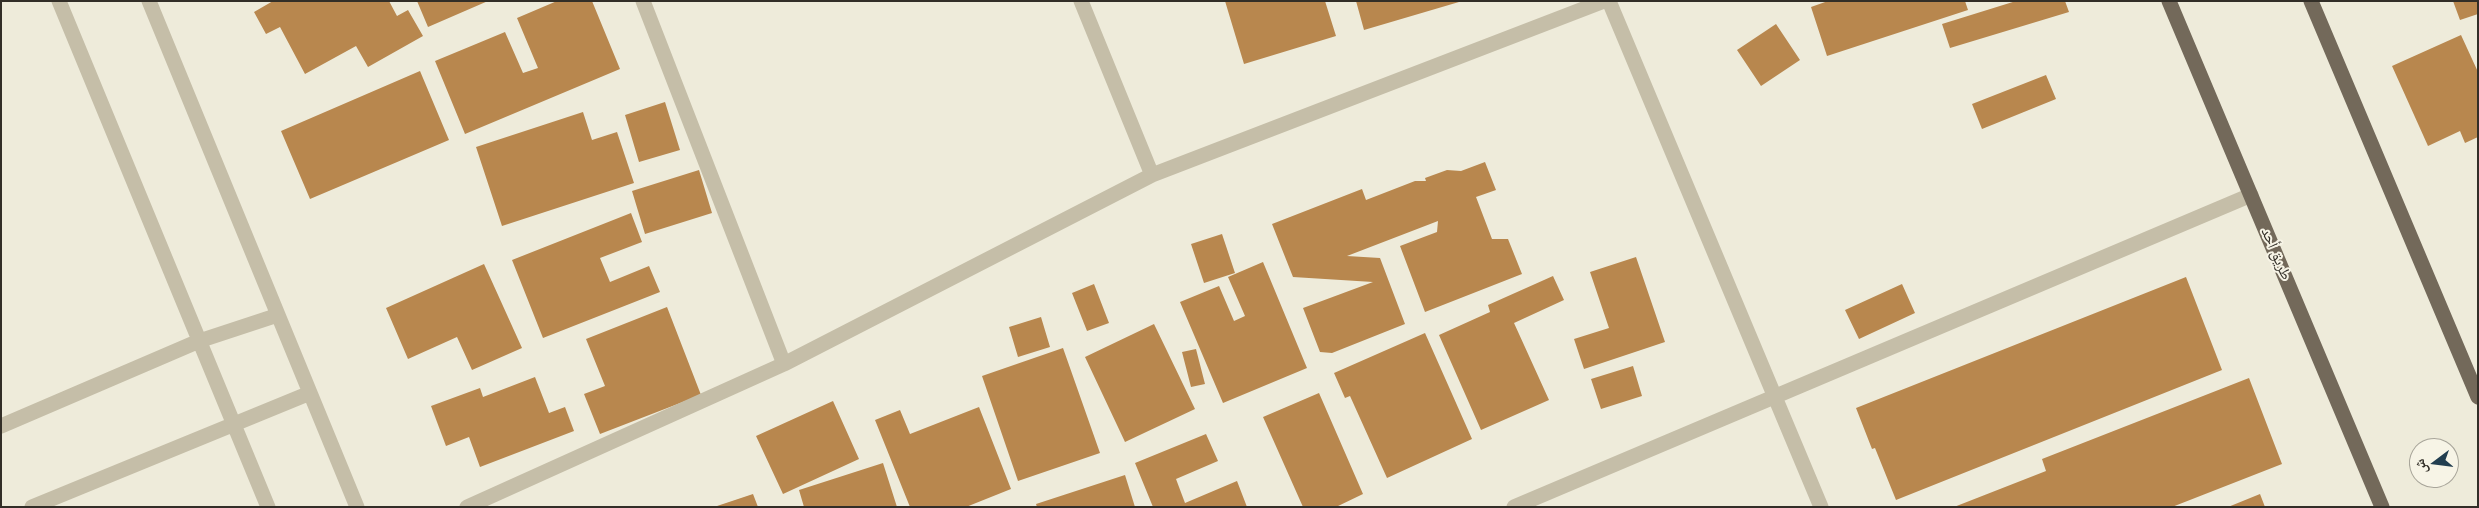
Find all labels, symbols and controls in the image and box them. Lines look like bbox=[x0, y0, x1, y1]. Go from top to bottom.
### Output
street label: طريق أحد bbox=[2257, 225, 2295, 283]
north arrow bbox=[2409, 438, 2459, 488]
text: ش bbox=[2409, 457, 2431, 476]

